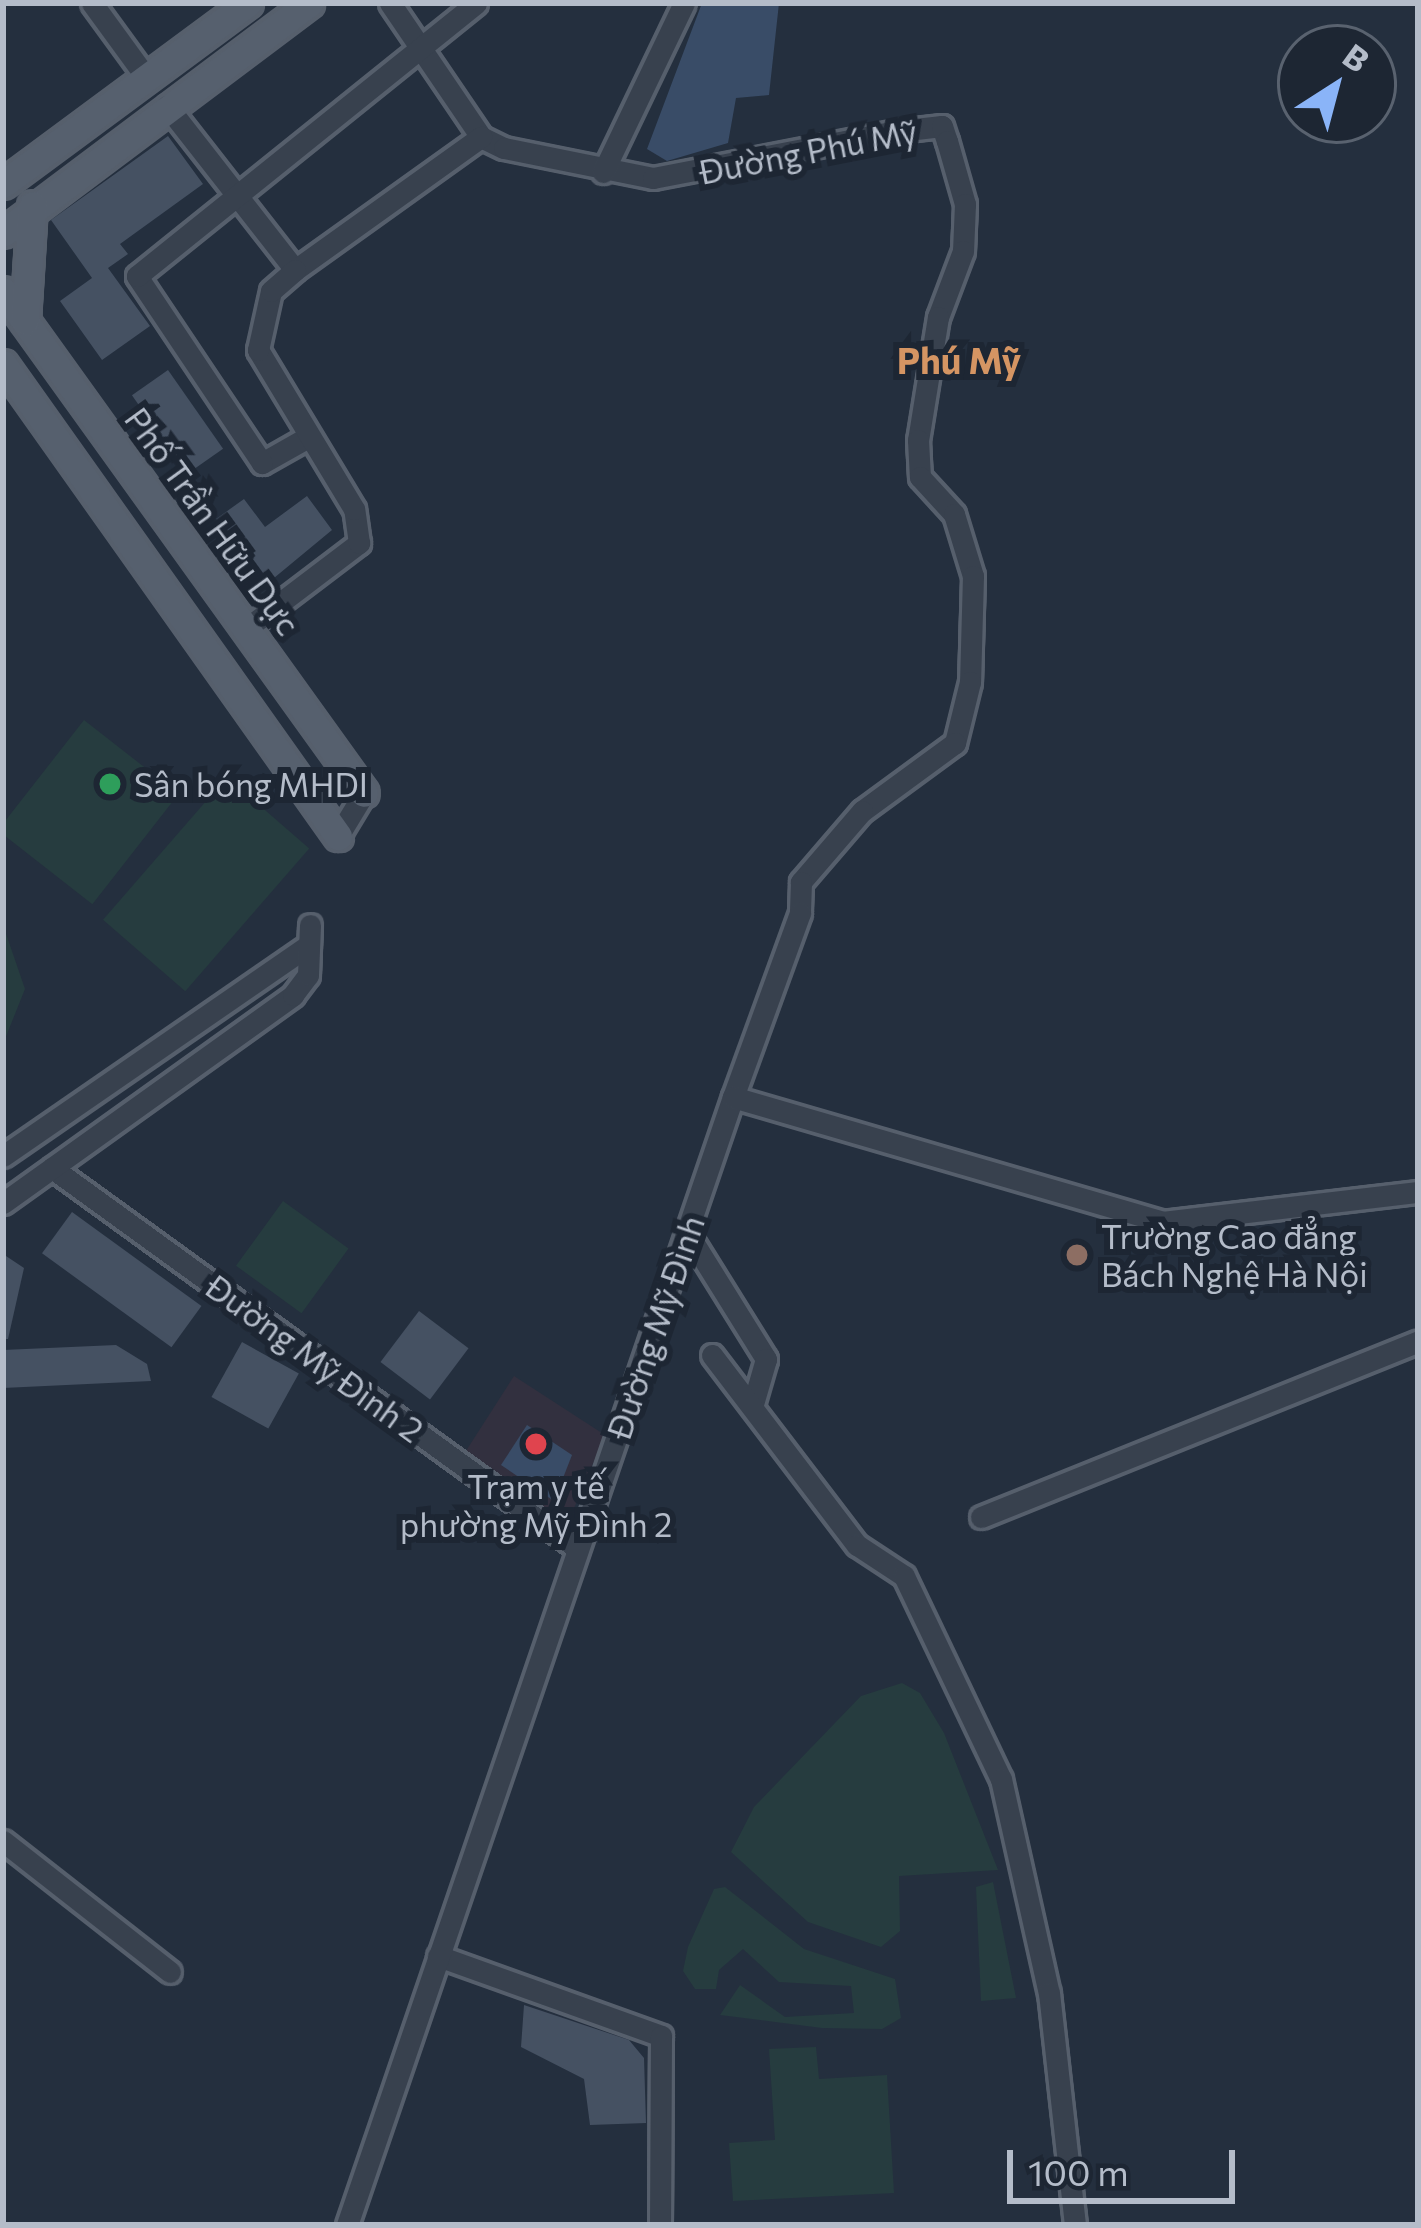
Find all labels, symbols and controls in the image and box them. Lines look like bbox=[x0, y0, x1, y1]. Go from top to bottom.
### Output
north arrow bbox=[1277, 24, 1397, 144]
text: B bbox=[1336, 34, 1378, 80]
street label: Đường Phú Mỹ bbox=[696, 110, 920, 192]
district label: Phú Mỹ bbox=[897, 338, 1021, 382]
street label: Phố Trần Hữu Dực bbox=[117, 400, 309, 642]
place label: Sân bóng MHDI bbox=[134, 764, 368, 804]
marker: Sân bóng MHDI bbox=[97, 771, 123, 797]
street label: Đường Mỹ Đình bbox=[598, 1210, 712, 1444]
place label: Trường Cao đẳng Bách Nghệ Hà Nội bbox=[1101, 1216, 1368, 1294]
marker: Trường Cao đẳng Bách Nghệ Hà Nội bbox=[1064, 1242, 1090, 1268]
street label: Đường Mỹ Đình 2 bbox=[199, 1266, 431, 1450]
marker: Trạm y tế phường Mỹ Đình 2 bbox=[520, 1428, 552, 1460]
place label: Trạm y tế phường Mỹ Đình 2 bbox=[400, 1466, 672, 1544]
scale bar bbox=[1013, 2126, 1241, 2200]
text: 100 m bbox=[1028, 2149, 1129, 2193]

